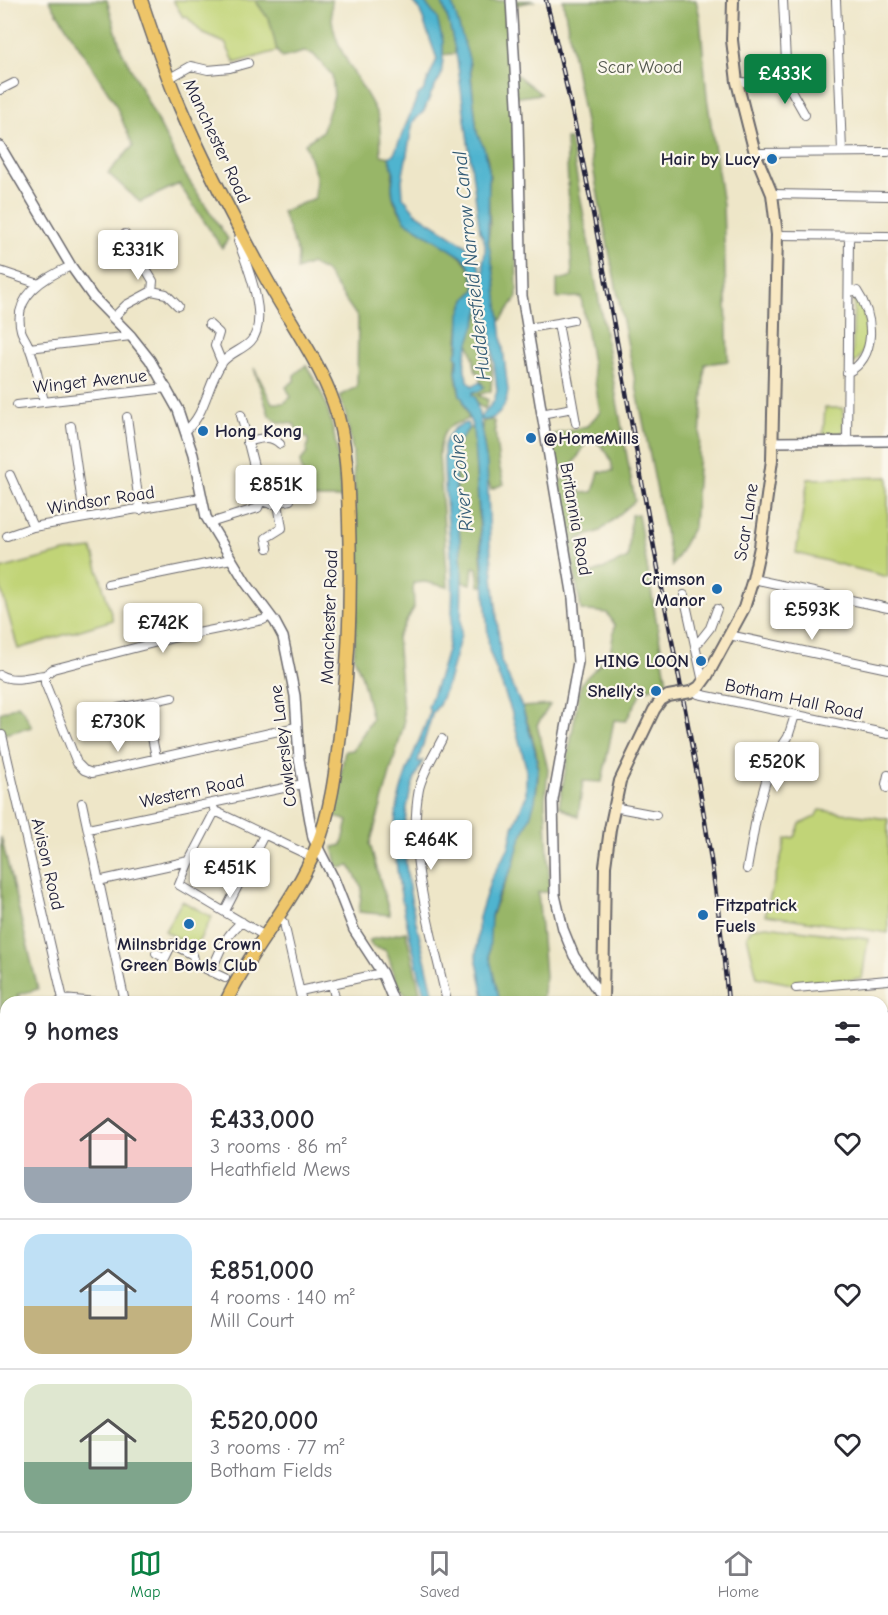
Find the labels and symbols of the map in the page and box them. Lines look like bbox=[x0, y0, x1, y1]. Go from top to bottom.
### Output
pin: £433K bbox=[743, 54, 827, 105]
park label: Scar Wood bbox=[598, 57, 682, 78]
street label: Manchester Road bbox=[179, 76, 255, 207]
water label: Huddersfield Narrow Canal bbox=[448, 149, 495, 382]
place label: Hair by Lucy bbox=[661, 149, 761, 170]
marker: Hair by Lucy bbox=[765, 152, 779, 166]
pin: £331K bbox=[96, 230, 180, 281]
street label: Winget Avenue bbox=[32, 365, 148, 398]
place label: Hong Kong bbox=[215, 421, 302, 442]
marker: Hong Kong bbox=[196, 424, 210, 438]
place label: @HomeMills bbox=[543, 428, 639, 449]
marker: @HomeMills bbox=[524, 431, 538, 445]
water label: River Colne bbox=[445, 433, 478, 533]
street label: Britannia Road bbox=[555, 461, 596, 577]
pin: £851K bbox=[234, 465, 318, 516]
street label: Windsor Road bbox=[46, 482, 156, 519]
street label: Scar Lane bbox=[730, 482, 763, 562]
street label: Manchester Road bbox=[317, 549, 342, 685]
place label: Crimson Manor bbox=[641, 569, 706, 611]
marker: Crimson Manor bbox=[710, 582, 724, 596]
pin: £593K bbox=[770, 590, 854, 641]
pin: £742K bbox=[121, 603, 205, 654]
place label: HING LOON bbox=[595, 651, 689, 672]
marker: HING LOON bbox=[694, 654, 708, 668]
street label: Botham Hall Road bbox=[723, 675, 865, 724]
place label: Shelly's bbox=[588, 681, 644, 702]
street label: Cowlersley Lane bbox=[266, 684, 301, 808]
marker: Shelly's bbox=[649, 684, 663, 698]
pin: £730K bbox=[76, 702, 160, 753]
pin: £520K bbox=[735, 742, 819, 793]
street label: Western Road bbox=[138, 770, 246, 813]
street label: Avison Road bbox=[27, 816, 68, 912]
pin: £464K bbox=[389, 820, 473, 871]
pin: £451K bbox=[188, 848, 272, 899]
place label: Fitzpatrick Fuels bbox=[715, 895, 797, 937]
marker: Fitzpatrick Fuels bbox=[696, 908, 710, 922]
marker: Milnsbridge Crown Green Bowls Club bbox=[182, 917, 196, 931]
place label: Milnsbridge Crown Green Bowls Club bbox=[117, 934, 261, 976]

